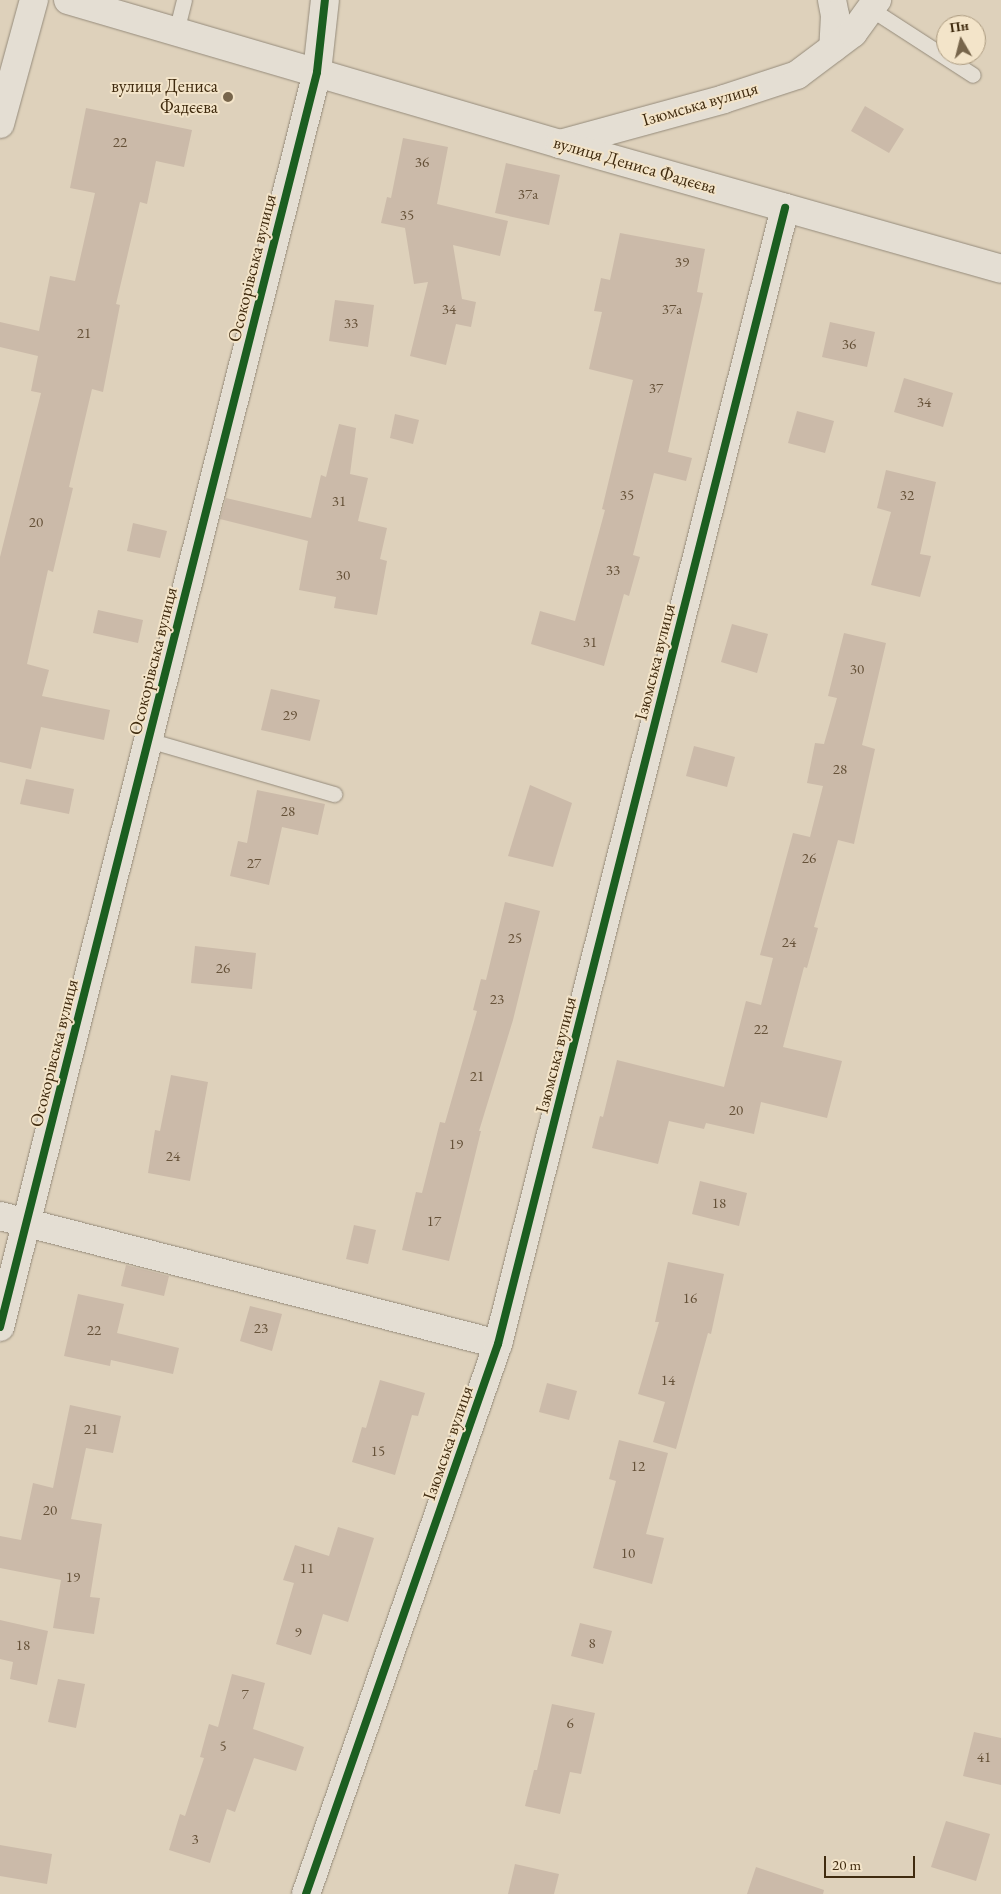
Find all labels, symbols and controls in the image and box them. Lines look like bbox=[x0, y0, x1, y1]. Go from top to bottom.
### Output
north arrow bbox=[936, 15, 986, 65]
text: Пн bbox=[948, 16, 970, 36]
place label: вулиця Дениса Фадєєва bbox=[111, 76, 218, 118]
street label: Ізюмська вулиця bbox=[640, 77, 760, 131]
marker: вулиця Дениса Фадєєва bbox=[222, 91, 234, 103]
street label: вулиця Дениса Фадєєва bbox=[551, 131, 719, 199]
house number: 22 bbox=[113, 133, 127, 151]
house number: 36 bbox=[415, 153, 429, 171]
house number: 37а bbox=[518, 185, 538, 203]
street label: Осокорівська вулиця bbox=[223, 192, 281, 344]
house number: 35 bbox=[400, 206, 414, 224]
house number: 39 bbox=[675, 253, 689, 271]
house number: 34 bbox=[442, 300, 456, 318]
house number: 37а bbox=[662, 300, 682, 318]
house number: 33 bbox=[344, 314, 358, 332]
house number: 21 bbox=[77, 324, 91, 342]
house number: 36 bbox=[842, 335, 856, 353]
house number: 37 bbox=[649, 379, 663, 397]
house number: 34 bbox=[917, 393, 931, 411]
house number: 35 bbox=[620, 486, 634, 504]
house number: 32 bbox=[900, 486, 914, 504]
house number: 31 bbox=[332, 492, 346, 510]
house number: 20 bbox=[29, 513, 43, 531]
house number: 33 bbox=[606, 561, 620, 579]
house number: 30 bbox=[336, 566, 350, 584]
street label: Осокорівська вулиця bbox=[124, 585, 182, 737]
street label: Ізюмська вулиця bbox=[630, 601, 680, 723]
house number: 31 bbox=[583, 633, 597, 651]
house number: 30 bbox=[850, 660, 864, 678]
house number: 29 bbox=[283, 706, 297, 724]
house number: 28 bbox=[833, 760, 847, 778]
house number: 28 bbox=[281, 802, 295, 820]
house number: 26 bbox=[802, 849, 816, 867]
house number: 27 bbox=[247, 854, 261, 872]
house number: 25 bbox=[508, 929, 522, 947]
house number: 24 bbox=[782, 933, 796, 951]
house number: 26 bbox=[216, 959, 230, 977]
street label: Осокорівська вулиця bbox=[25, 977, 83, 1129]
house number: 23 bbox=[490, 990, 504, 1008]
street label: Ізюмська вулиця bbox=[531, 994, 581, 1116]
house number: 22 bbox=[754, 1020, 768, 1038]
house number: 21 bbox=[470, 1067, 484, 1085]
house number: 20 bbox=[729, 1101, 743, 1119]
house number: 19 bbox=[449, 1135, 463, 1153]
house number: 24 bbox=[166, 1147, 180, 1165]
house number: 18 bbox=[712, 1194, 726, 1212]
house number: 17 bbox=[427, 1212, 441, 1230]
house number: 16 bbox=[683, 1289, 697, 1307]
house number: 23 bbox=[254, 1319, 268, 1337]
house number: 22 bbox=[87, 1321, 101, 1339]
house number: 14 bbox=[661, 1371, 675, 1389]
street label: Ізюмська вулиця bbox=[418, 1383, 478, 1503]
house number: 21 bbox=[84, 1420, 98, 1438]
house number: 15 bbox=[371, 1442, 385, 1460]
house number: 12 bbox=[631, 1457, 645, 1475]
house number: 20 bbox=[43, 1501, 57, 1519]
house number: 10 bbox=[621, 1544, 635, 1562]
house number: 11 bbox=[300, 1559, 314, 1577]
house number: 19 bbox=[66, 1568, 80, 1586]
house number: 9 bbox=[294, 1623, 302, 1641]
house number: 8 bbox=[588, 1634, 596, 1652]
house number: 18 bbox=[16, 1636, 30, 1654]
house number: 7 bbox=[241, 1685, 249, 1703]
house number: 6 bbox=[566, 1714, 574, 1732]
house number: 5 bbox=[219, 1737, 227, 1755]
house number: 41 bbox=[977, 1748, 991, 1766]
house number: 3 bbox=[191, 1830, 199, 1848]
scale bar bbox=[826, 1846, 917, 1878]
text: 20 m bbox=[832, 1855, 861, 1874]

